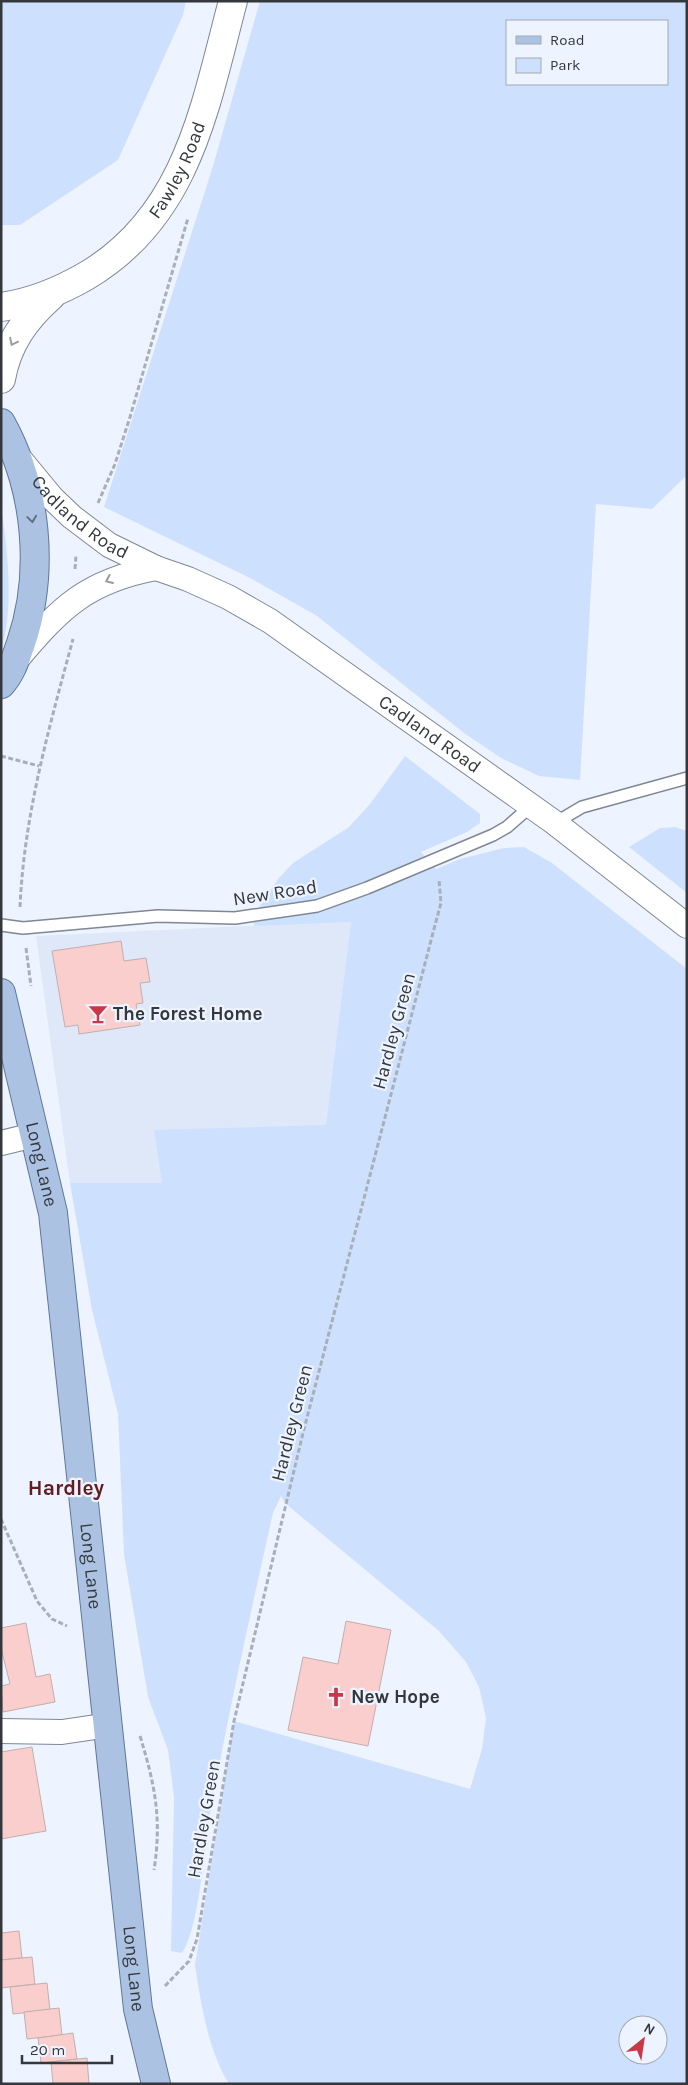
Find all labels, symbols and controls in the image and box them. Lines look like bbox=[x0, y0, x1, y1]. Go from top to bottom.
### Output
legend bbox=[506, 20, 668, 85]
text: Road bbox=[550, 31, 585, 49]
text: Park bbox=[550, 56, 580, 74]
street label: Fawley Road bbox=[144, 118, 210, 223]
one-way arrow bbox=[9, 337, 20, 346]
street label: Cadland Road bbox=[27, 471, 132, 564]
one-way arrow bbox=[26, 515, 37, 523]
one-way arrow bbox=[105, 574, 114, 584]
street label: Cadland Road bbox=[374, 690, 485, 778]
street label: New Road bbox=[231, 876, 319, 910]
street label: Hardley Green bbox=[368, 970, 420, 1092]
bar icon: The Forest Home bbox=[87, 1003, 109, 1025]
place label: The Forest Home bbox=[113, 1003, 262, 1025]
street label: Long Lane bbox=[21, 1120, 62, 1209]
street label: Hardley Green bbox=[267, 1362, 317, 1484]
district label: Hardley bbox=[28, 1476, 105, 1500]
street label: Long Lane bbox=[75, 1522, 106, 1610]
church icon: New Hope bbox=[325, 1686, 347, 1708]
place label: New Hope bbox=[351, 1686, 440, 1708]
street label: Hardley Green bbox=[183, 1758, 225, 1880]
street label: Long Lane bbox=[118, 1924, 149, 2013]
north arrow bbox=[618, 2015, 668, 2065]
text: N bbox=[641, 2019, 658, 2039]
scale bar bbox=[22, 2032, 112, 2064]
text: 20 m bbox=[30, 2041, 65, 2059]

